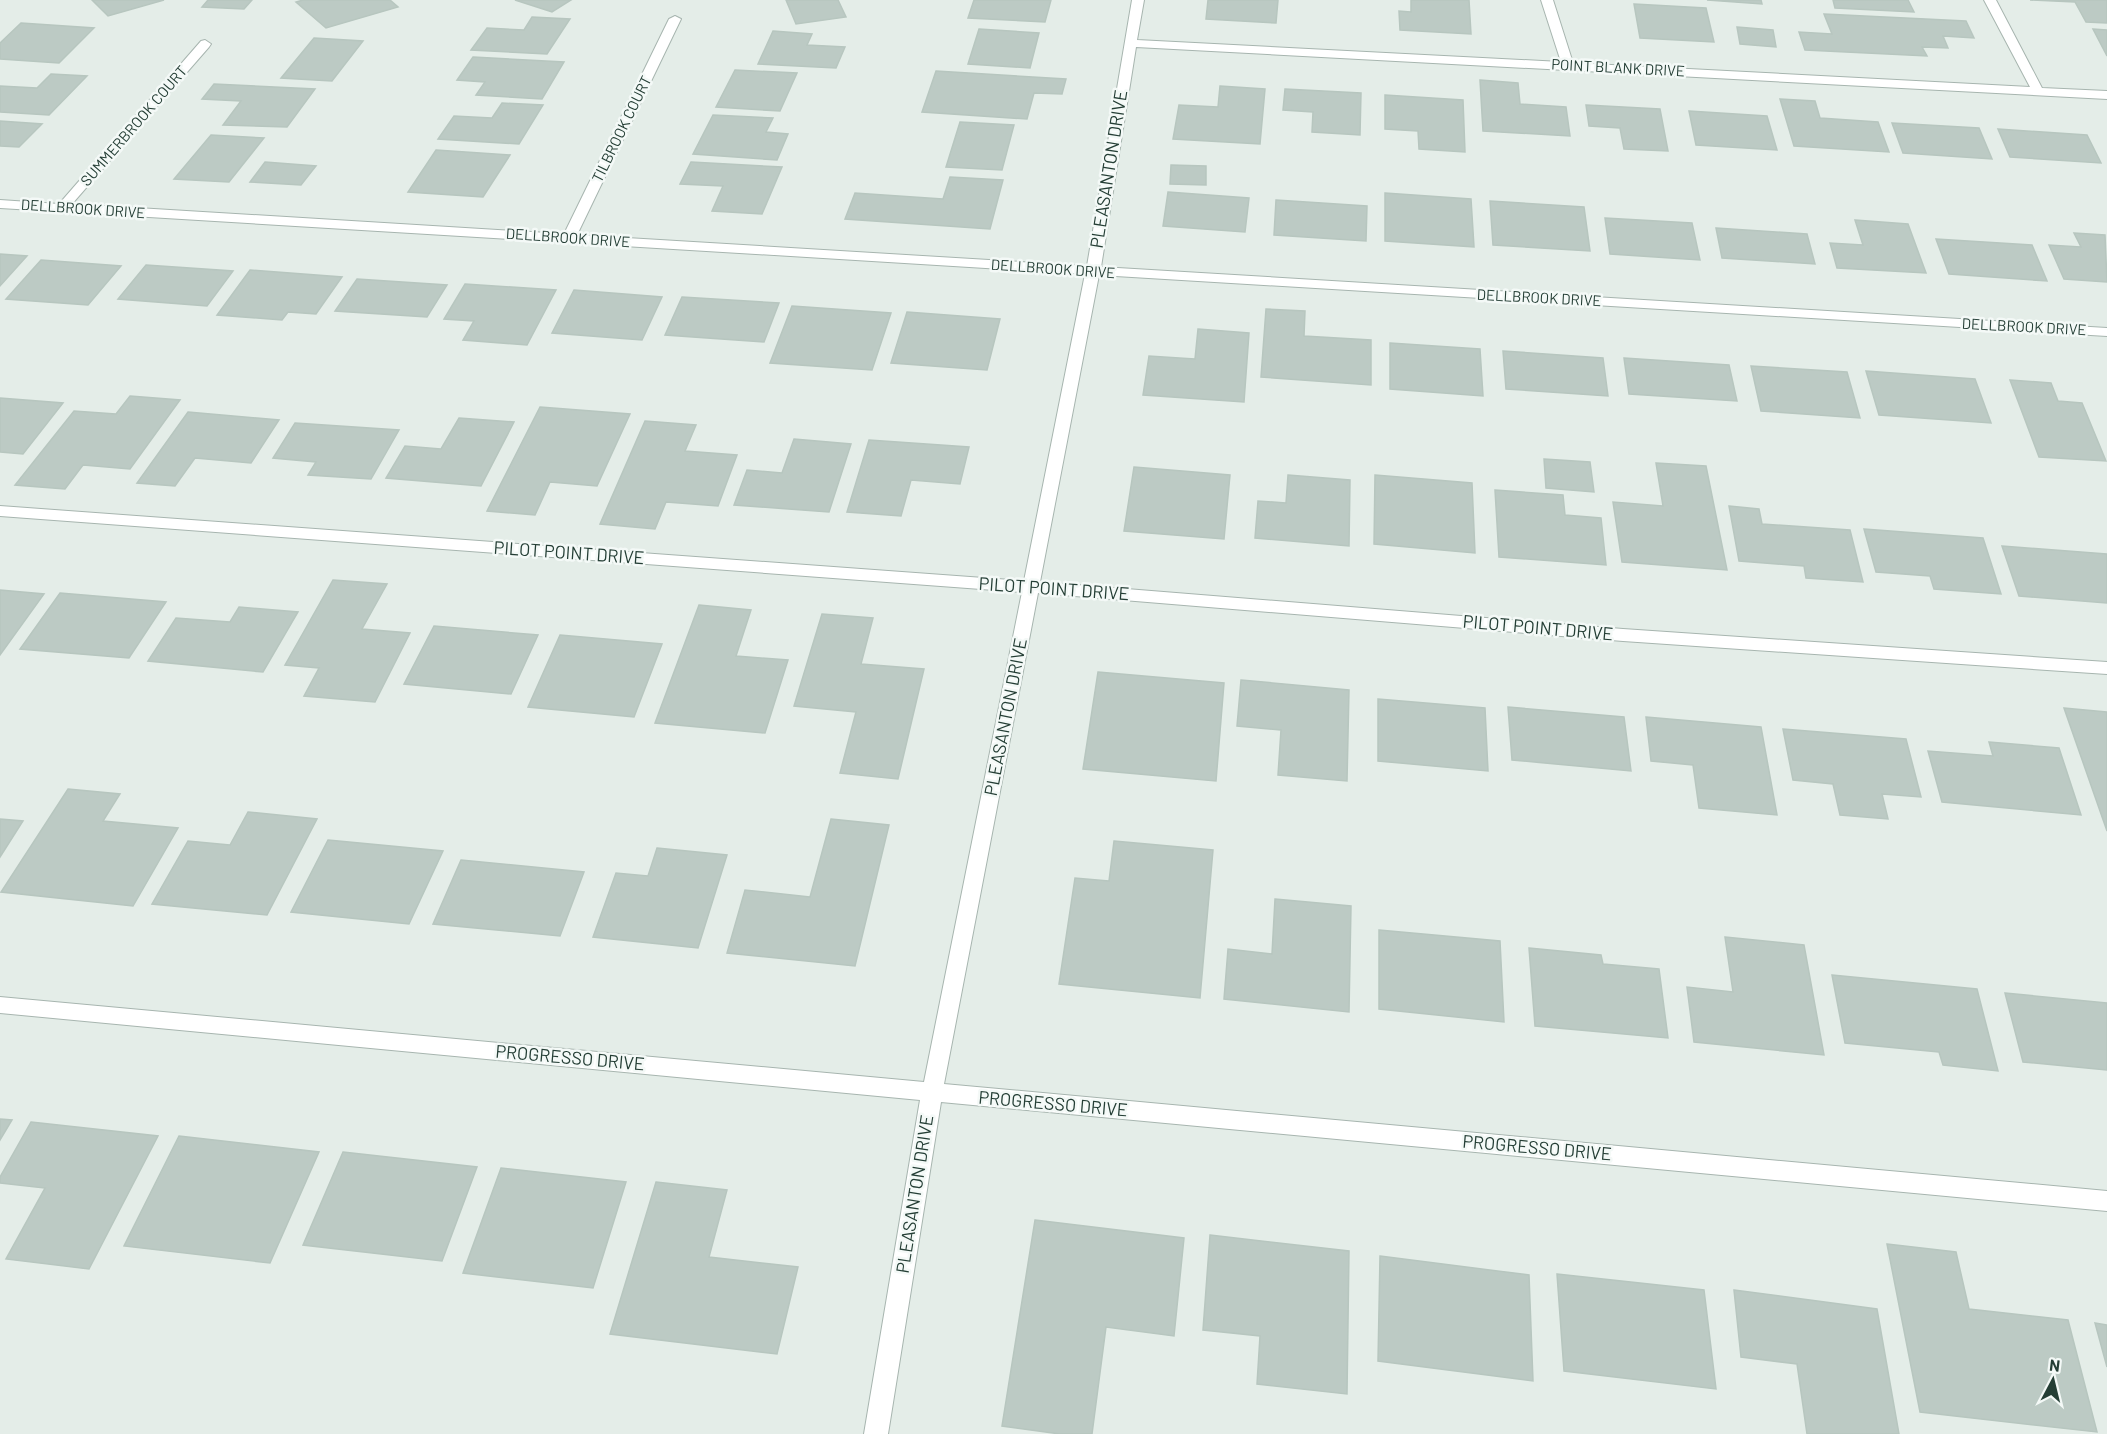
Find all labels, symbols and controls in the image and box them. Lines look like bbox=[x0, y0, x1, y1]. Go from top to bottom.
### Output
street label: POINT BLANK DRIVE bbox=[1551, 55, 1685, 79]
street label: SUMMERBROOK COURT bbox=[76, 62, 190, 189]
street label: TILBROOK COURT bbox=[588, 72, 655, 185]
street label: PLEASANTON DRIVE bbox=[1085, 88, 1131, 250]
street label: DELLBROOK DRIVE bbox=[20, 195, 146, 221]
street label: DELLBROOK DRIVE bbox=[505, 224, 631, 250]
street label: DELLBROOK DRIVE bbox=[990, 255, 1116, 281]
street label: DELLBROOK DRIVE bbox=[1476, 285, 1602, 309]
street label: DELLBROOK DRIVE bbox=[1961, 314, 2087, 338]
street label: PILOT POINT DRIVE bbox=[493, 536, 645, 568]
street label: PILOT POINT DRIVE bbox=[978, 572, 1130, 604]
street label: PILOT POINT DRIVE bbox=[1462, 609, 1614, 645]
street label: PLEASANTON DRIVE bbox=[979, 636, 1031, 797]
street label: PROGRESSO DRIVE bbox=[495, 1040, 646, 1074]
street label: PROGRESSO DRIVE bbox=[978, 1086, 1129, 1120]
street label: PLEASANTON DRIVE bbox=[891, 1113, 937, 1275]
street label: PROGRESSO DRIVE bbox=[1462, 1130, 1613, 1164]
north arrow bbox=[2023, 1350, 2083, 1410]
text: N bbox=[2048, 1355, 2061, 1375]

